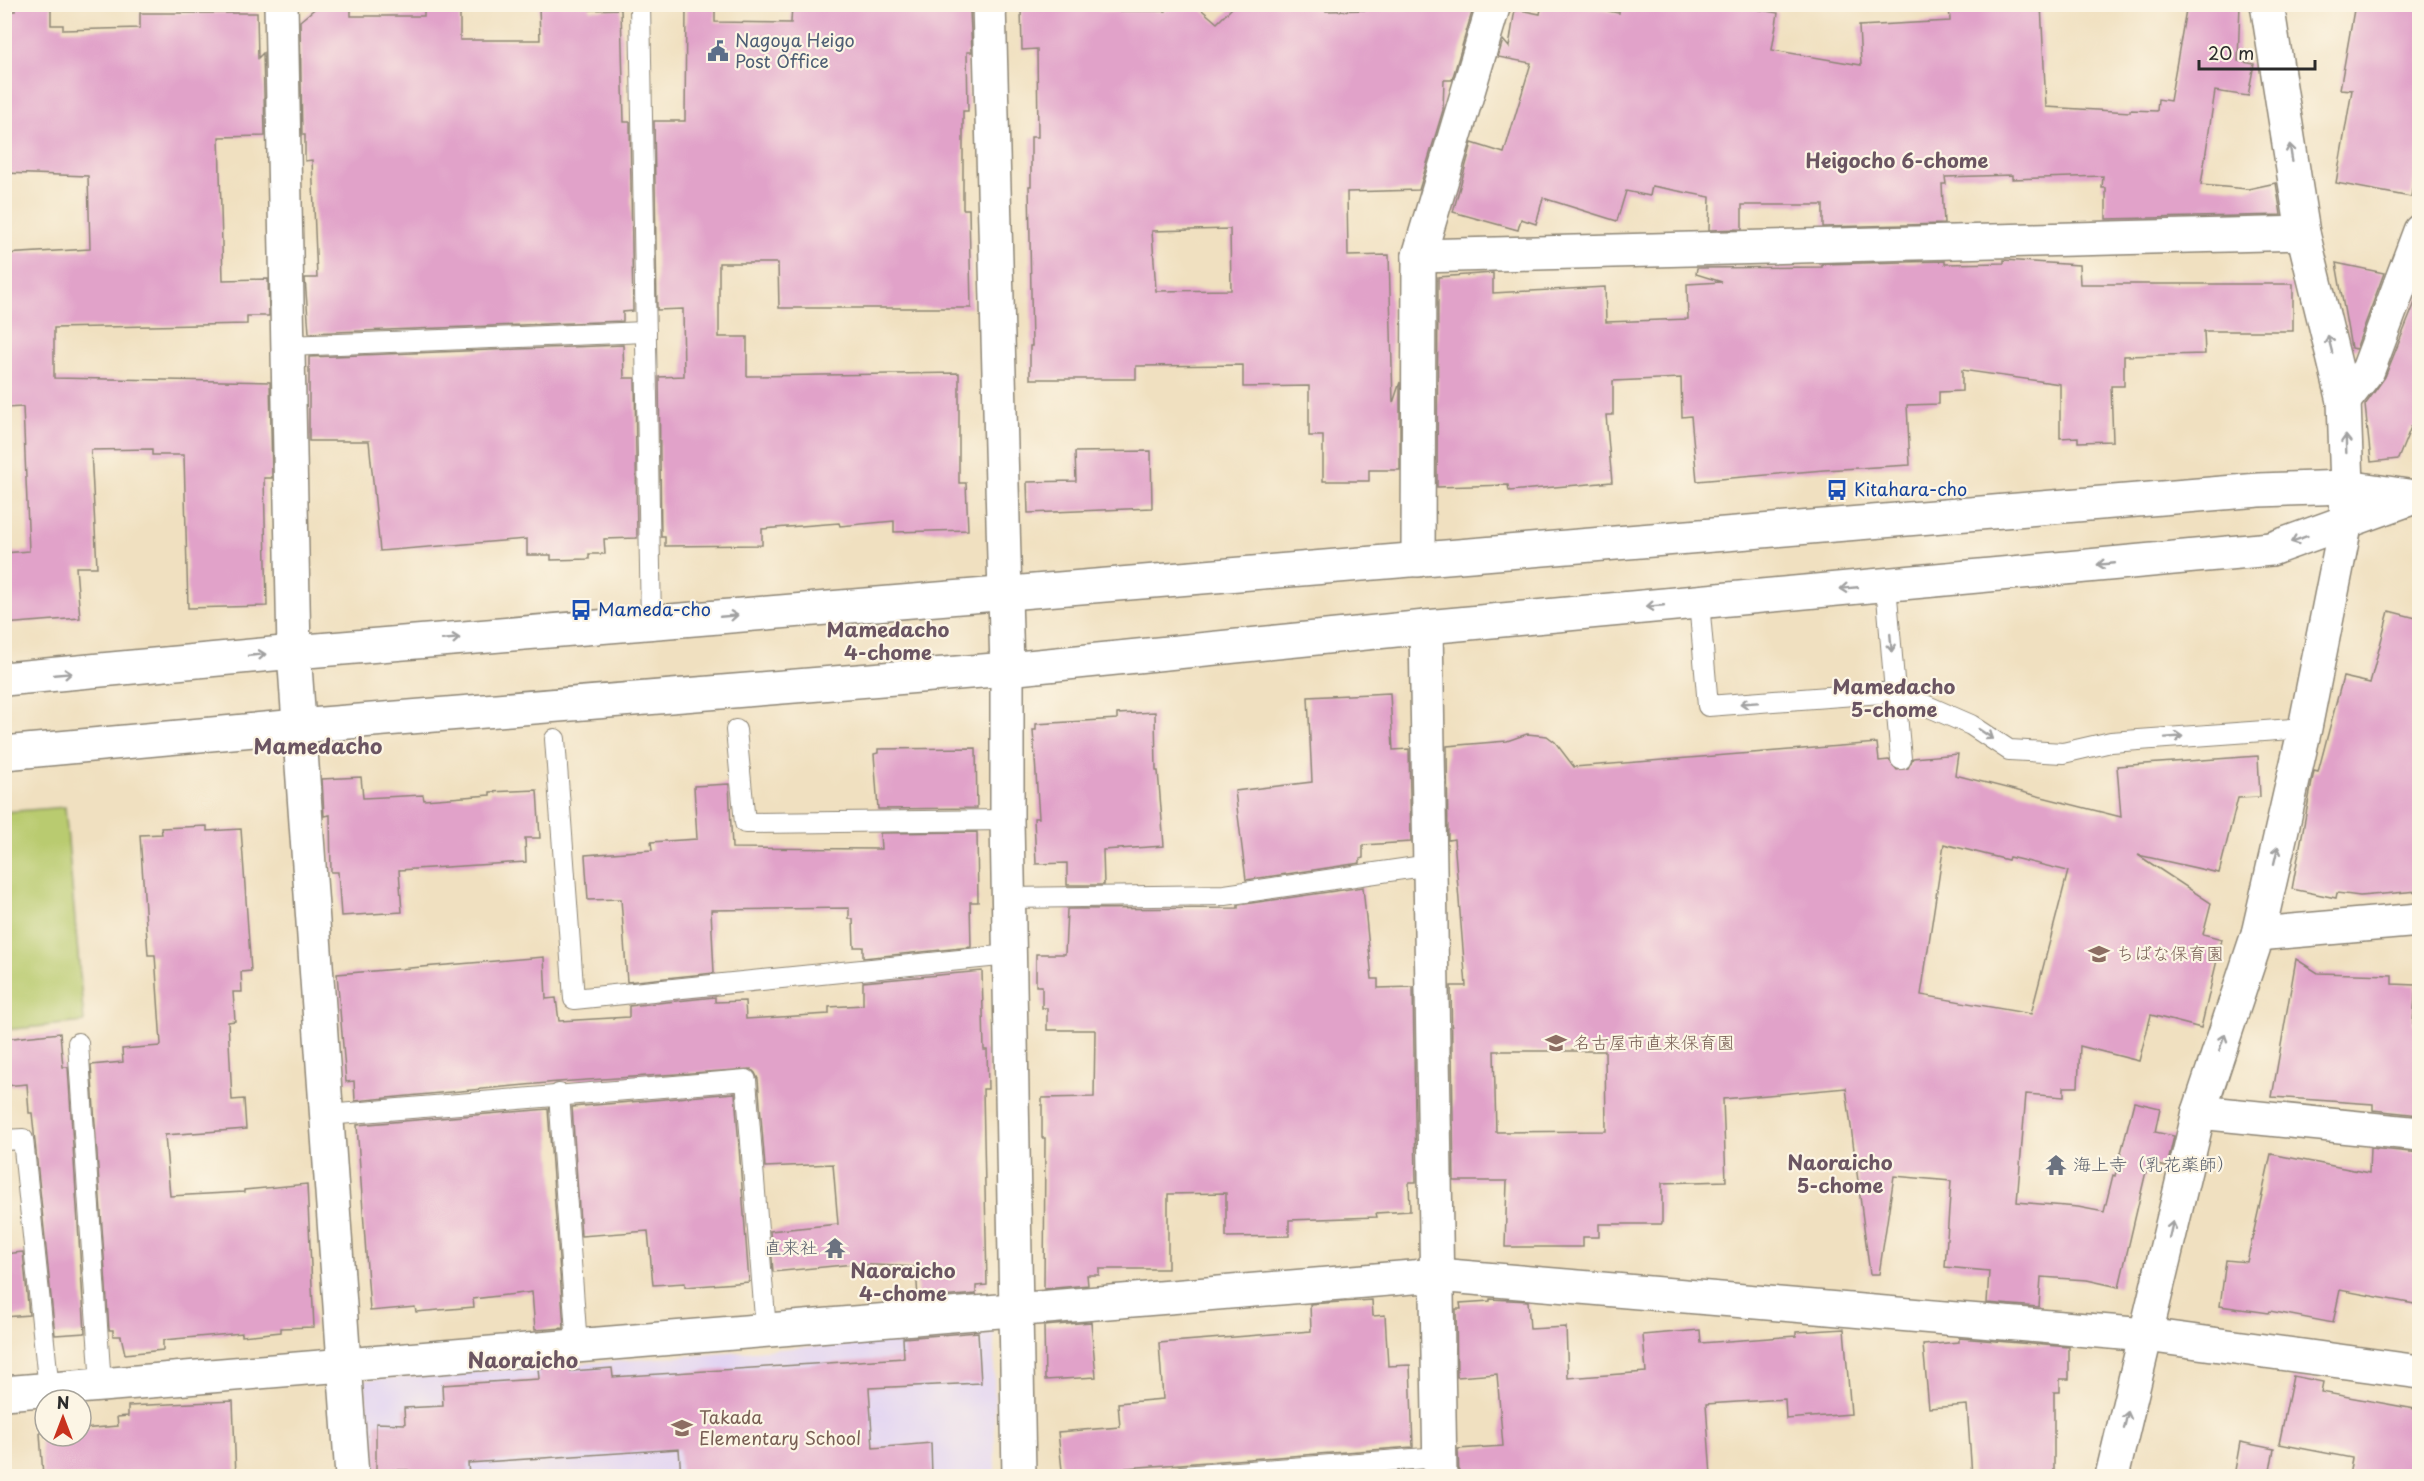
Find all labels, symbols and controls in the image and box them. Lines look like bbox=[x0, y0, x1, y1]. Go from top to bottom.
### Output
place label: Nagoya Heigo Post Office bbox=[735, 26, 855, 74]
scale bar bbox=[2199, 33, 2314, 71]
public building icon: Nagoya Heigo Post Office bbox=[706, 39, 730, 63]
text: 20 m bbox=[2208, 39, 2254, 66]
one-way arrow bbox=[2285, 144, 2296, 164]
district label: Heigocho 6-chome bbox=[1806, 145, 1989, 175]
one-way arrow bbox=[2324, 335, 2336, 354]
one-way arrow bbox=[2340, 435, 2351, 455]
place label: Kitahara-cho bbox=[1854, 475, 1967, 502]
bus stop icon: Kitahara-cho bbox=[1825, 478, 1849, 502]
one-way arrow bbox=[2290, 534, 2309, 545]
one-way arrow bbox=[2097, 559, 2117, 570]
one-way arrow bbox=[1840, 583, 1860, 594]
place label: Mameda-cho bbox=[598, 595, 711, 622]
bus stop icon: Mameda-cho bbox=[569, 598, 593, 622]
one-way arrow bbox=[1646, 601, 1666, 612]
one-way arrow bbox=[719, 611, 739, 622]
district label: Mamedacho 4-chome bbox=[827, 614, 949, 667]
one-way arrow bbox=[441, 633, 461, 644]
one-way arrow bbox=[1886, 633, 1897, 653]
one-way arrow bbox=[246, 649, 266, 660]
one-way arrow bbox=[52, 668, 72, 679]
district label: Mamedacho 5-chome bbox=[1833, 671, 1955, 724]
one-way arrow bbox=[1739, 698, 1759, 709]
one-way arrow bbox=[1977, 728, 1994, 741]
district label: Mamedacho bbox=[254, 729, 382, 761]
one-way arrow bbox=[2164, 732, 2184, 743]
one-way arrow bbox=[2271, 846, 2283, 865]
place label: ちばな保育園 bbox=[2116, 939, 2224, 966]
school or university icon: ちばな保育園 bbox=[2087, 942, 2111, 966]
place label: 名古屋市直来保育園 bbox=[1573, 1028, 1735, 1055]
school or university icon: 名古屋市直来保育園 bbox=[1544, 1031, 1568, 1055]
one-way arrow bbox=[2218, 1033, 2229, 1052]
district label: Naoraicho 5-chome bbox=[1787, 1147, 1893, 1200]
place label: 海上寺（乳花薬師） bbox=[2073, 1150, 2235, 1177]
temple icon: 海上寺（乳花薬師） bbox=[2044, 1153, 2068, 1177]
one-way arrow bbox=[2165, 1221, 2177, 1240]
place label: 直来社 bbox=[764, 1233, 818, 1260]
temple icon: 直来社 bbox=[823, 1236, 847, 1260]
district label: Naoraicho 4-chome bbox=[850, 1255, 956, 1308]
district label: Naoraicho bbox=[468, 1343, 578, 1375]
north arrow bbox=[33, 1388, 93, 1448]
text: N bbox=[57, 1390, 69, 1414]
place label: Takada Elementary School bbox=[699, 1403, 861, 1451]
one-way arrow bbox=[2120, 1410, 2132, 1429]
school or university icon: Takada Elementary School bbox=[670, 1416, 694, 1440]

